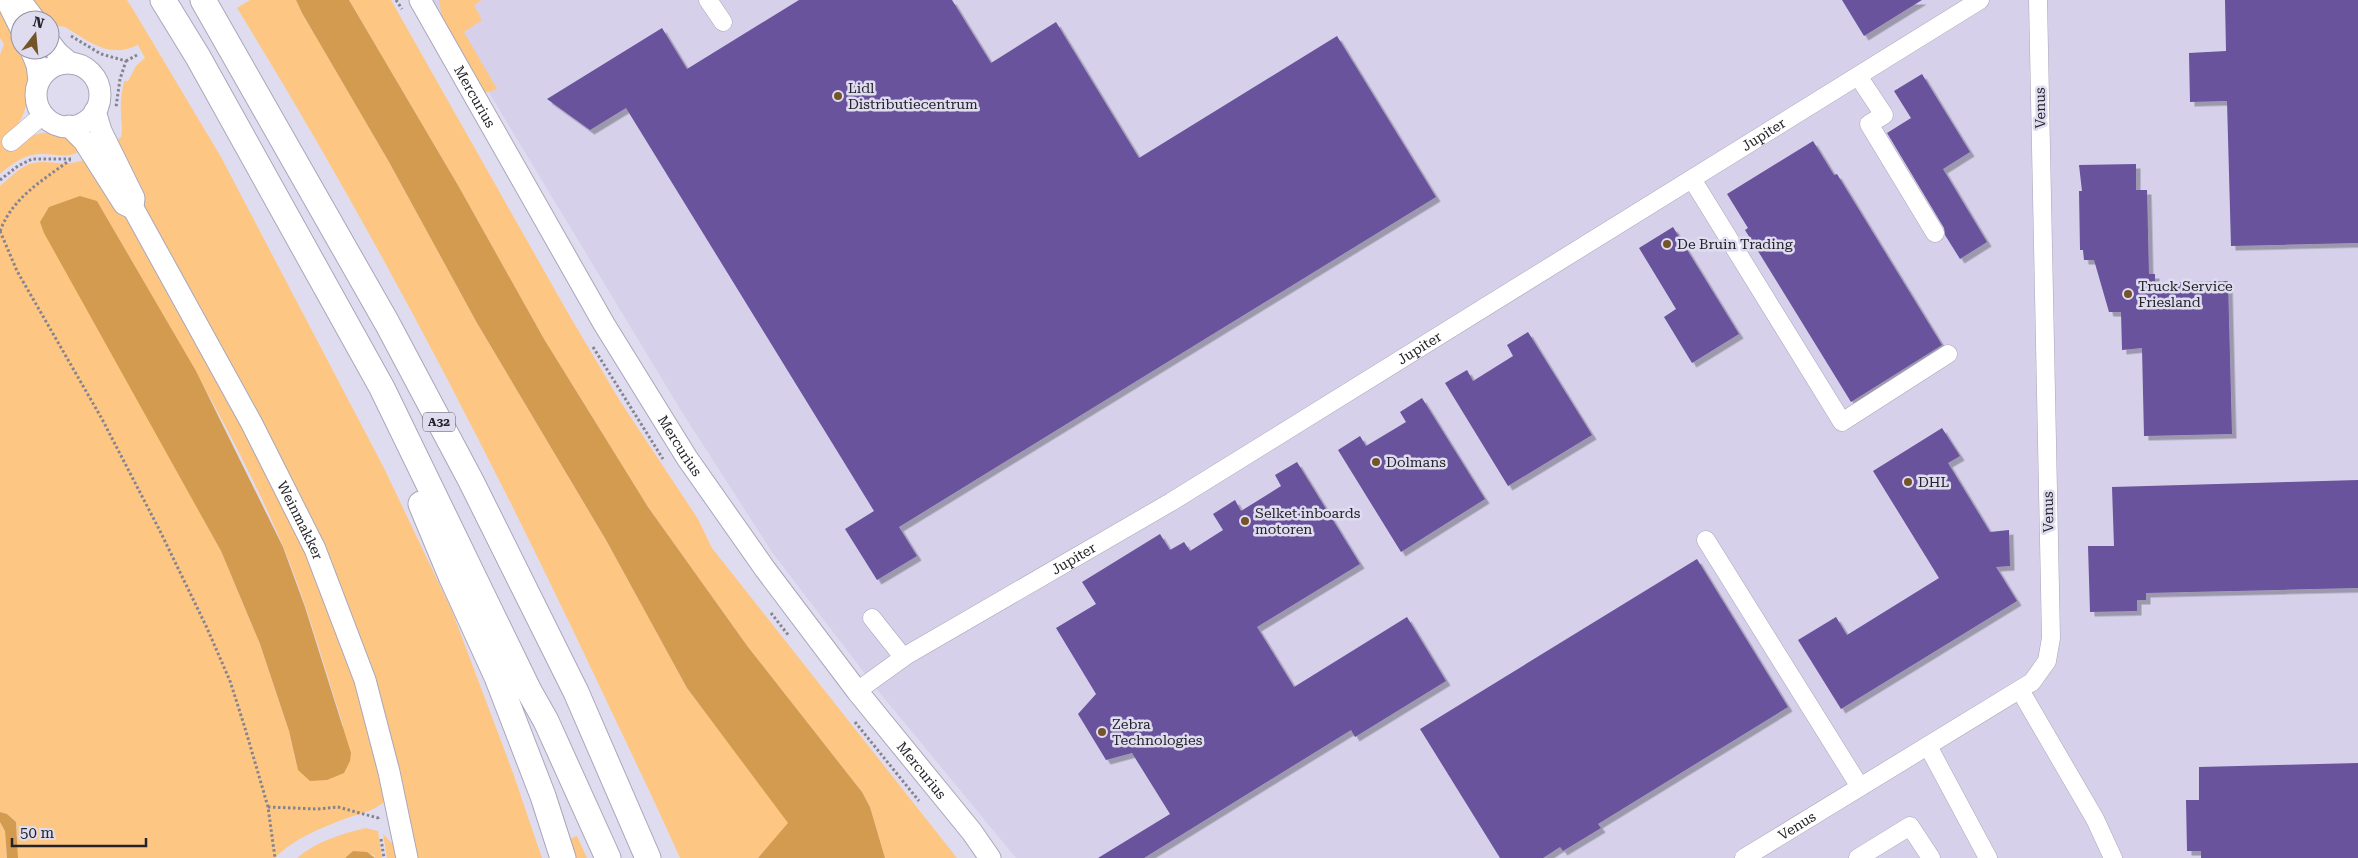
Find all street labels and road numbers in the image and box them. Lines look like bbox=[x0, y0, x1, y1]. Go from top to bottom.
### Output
street label: Mercurius bbox=[451, 63, 499, 131]
street label: Venus bbox=[2032, 87, 2048, 129]
street label: Jupiter bbox=[1739, 115, 1789, 154]
street label: Jupiter bbox=[1394, 328, 1444, 368]
road number: A32 bbox=[423, 412, 455, 432]
street label: Mercurius bbox=[655, 412, 705, 479]
street label: Weinmakker bbox=[274, 478, 326, 562]
street label: Venus bbox=[2040, 491, 2056, 533]
street label: Jupiter bbox=[1048, 539, 1099, 578]
street label: Mercurius bbox=[894, 739, 950, 802]
street label: Venus bbox=[1775, 808, 1819, 843]

